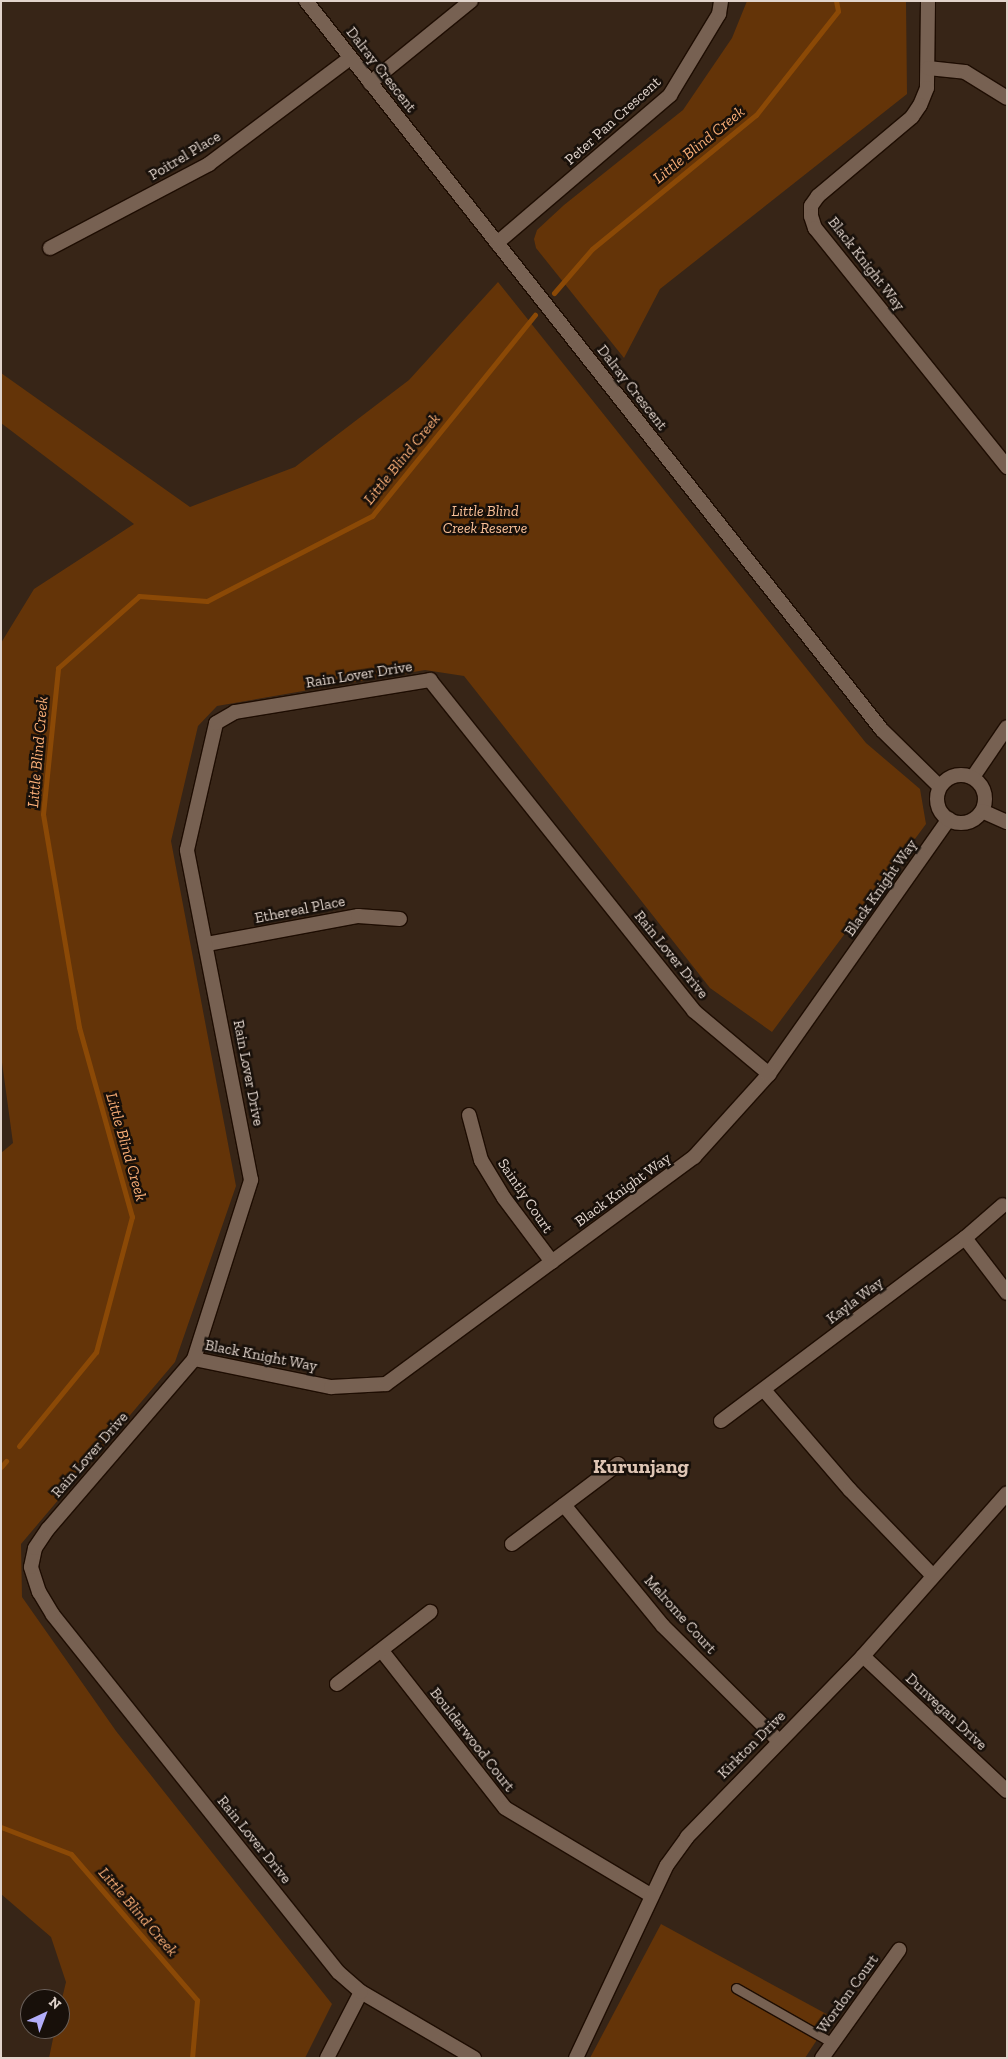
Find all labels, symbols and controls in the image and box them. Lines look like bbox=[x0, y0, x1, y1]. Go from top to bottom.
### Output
street label: Dalray Crescent bbox=[342, 24, 420, 116]
street label: Peter Pan Crescent bbox=[561, 73, 665, 169]
water label: Little Blind Creek bbox=[650, 102, 748, 188]
street label: Poitrel Place bbox=[146, 128, 224, 184]
street label: Black Knight Way bbox=[824, 213, 908, 315]
street label: Dalray Crescent bbox=[593, 342, 671, 434]
water label: Little Blind Creek bbox=[359, 410, 445, 508]
park label: Little Blind Creek Reserve bbox=[443, 502, 527, 537]
street label: Rain Lover Drive bbox=[304, 658, 414, 692]
water label: Little Blind Creek bbox=[24, 696, 52, 808]
street label: Black Knight Way bbox=[841, 836, 921, 940]
street label: Ethereal Place bbox=[253, 892, 347, 928]
street label: Rain Lover Drive bbox=[630, 907, 712, 1003]
street label: Rain Lover Drive bbox=[229, 1018, 267, 1128]
water label: Little Blind Creek bbox=[101, 1091, 151, 1203]
street label: Black Knight Way bbox=[571, 1149, 675, 1231]
street label: Saintly Court bbox=[493, 1155, 557, 1237]
street label: Kayla Way bbox=[823, 1274, 887, 1328]
street label: Black Knight Way bbox=[203, 1336, 319, 1376]
street label: Rain Lover Drive bbox=[48, 1408, 132, 1502]
district label: Kurunjang bbox=[593, 1454, 689, 1478]
street label: Melrome Court bbox=[640, 1572, 720, 1658]
street label: Dunvegan Drive bbox=[902, 1670, 990, 1754]
street label: Boulderwood Court bbox=[426, 1685, 518, 1795]
street label: Kirkton Drive bbox=[714, 1707, 790, 1783]
street label: Rain Lover Drive bbox=[213, 1792, 295, 1888]
water label: Little Blind Creek bbox=[94, 1864, 182, 1960]
street label: Wordon Court bbox=[813, 1951, 883, 2037]
north arrow bbox=[20, 1989, 70, 2039]
text: N bbox=[45, 1994, 65, 2013]

